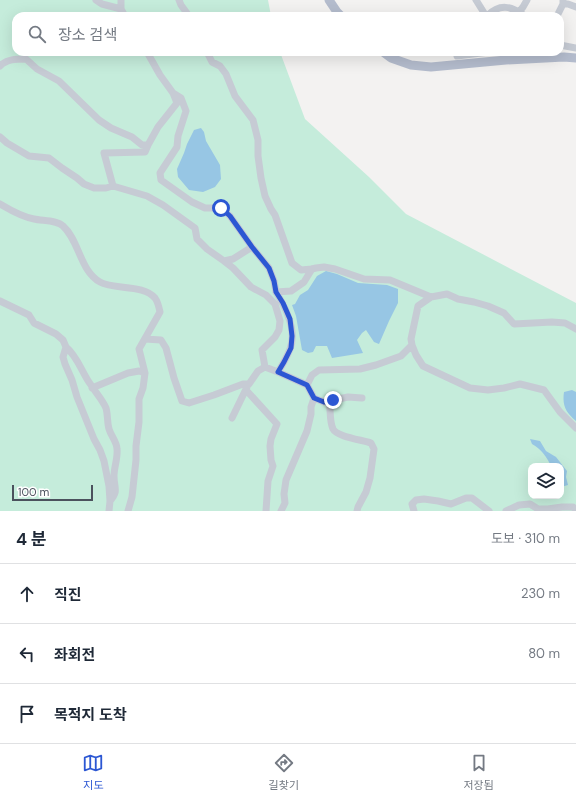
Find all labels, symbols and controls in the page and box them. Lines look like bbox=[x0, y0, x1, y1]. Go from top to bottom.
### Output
search box bbox=[12, 12, 564, 56]
icon: search bbox=[26, 23, 48, 45]
text: 장소 검색 bbox=[58, 25, 117, 45]
route start bbox=[212, 199, 230, 217]
route end bbox=[324, 391, 342, 409]
map controls bbox=[528, 463, 564, 499]
button: layers bbox=[528, 463, 564, 499]
scale bar bbox=[12, 483, 93, 502]
text: 100 m bbox=[18, 485, 49, 499]
text: 4 분 bbox=[16, 528, 47, 550]
text: 도보 · 310 m bbox=[491, 530, 560, 547]
icon: ahead bbox=[16, 583, 38, 605]
text: 직진 bbox=[54, 585, 82, 605]
text: 230 m bbox=[521, 585, 560, 602]
icon: left bbox=[16, 643, 38, 665]
text: 좌회전 bbox=[54, 645, 95, 665]
text: 80 m bbox=[528, 645, 560, 662]
icon: arrive bbox=[16, 703, 38, 725]
text: 목적지 도착 bbox=[54, 705, 127, 725]
tab: 지도 bbox=[82, 752, 104, 792]
tab: 길찾기 bbox=[269, 752, 299, 792]
tab: 저장됨 bbox=[463, 752, 494, 792]

